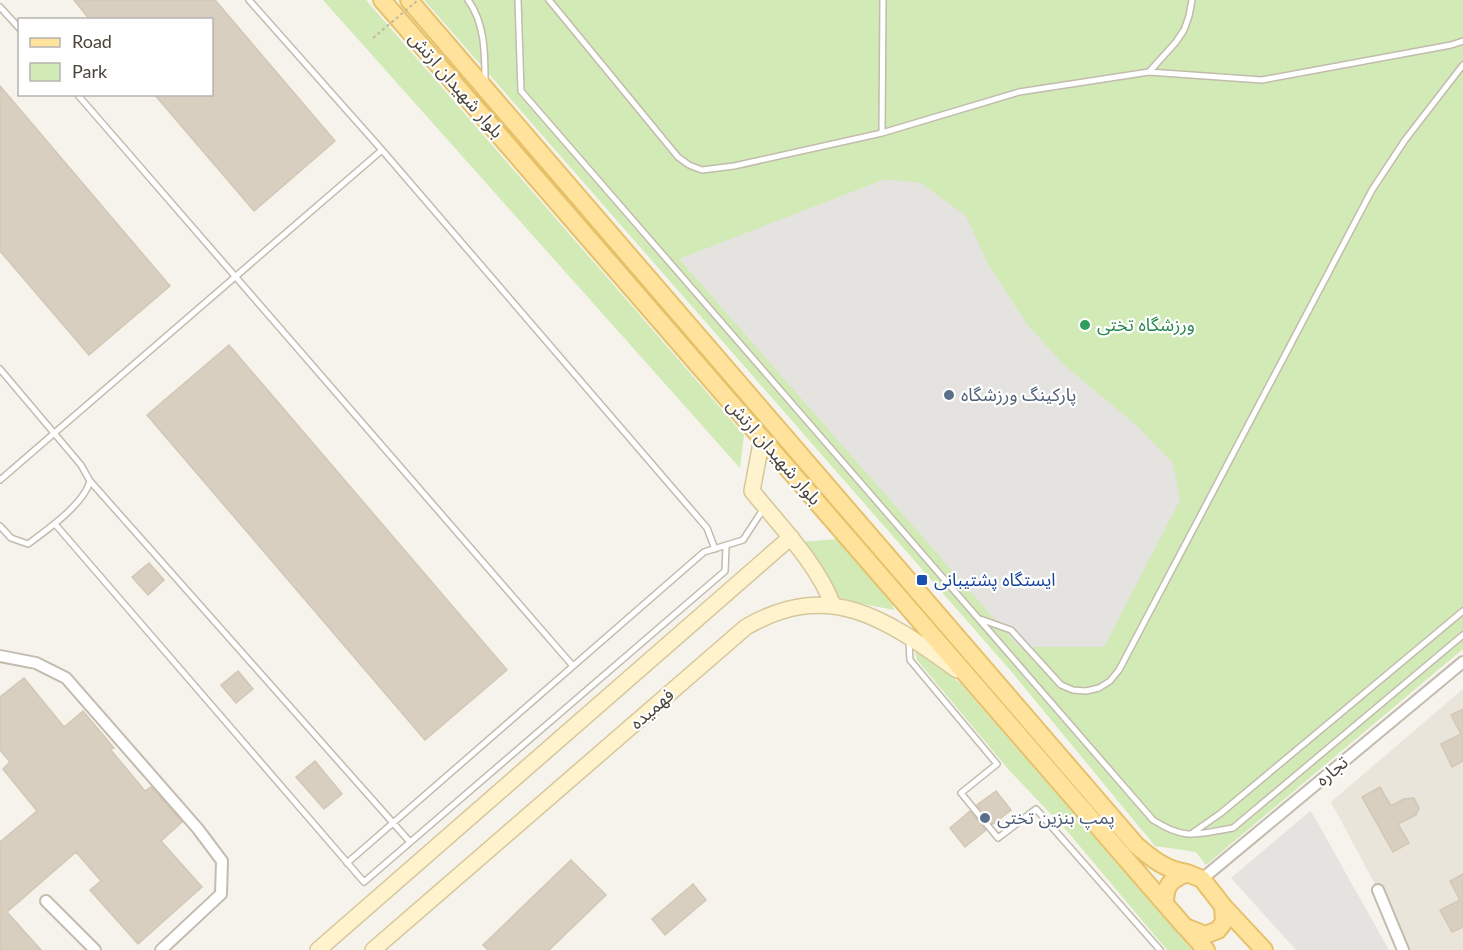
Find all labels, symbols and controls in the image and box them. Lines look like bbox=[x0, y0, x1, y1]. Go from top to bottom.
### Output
legend bbox=[18, 18, 213, 96]
street label: بلوار شهیدان ارتش bbox=[404, 27, 509, 143]
text: Road bbox=[72, 30, 112, 52]
text: Park bbox=[72, 60, 108, 82]
place label: ورزشگاه تختی bbox=[1097, 313, 1195, 336]
marker: ورزشگاه تختی bbox=[1078, 318, 1092, 332]
place label: پارکینگ ورزشگاه bbox=[961, 383, 1076, 406]
marker: پارکینگ ورزشگاه bbox=[942, 388, 956, 402]
street label: بلوار شهیدان ارتش bbox=[722, 394, 827, 510]
place label: ایستگاه پشتیبانی bbox=[934, 568, 1056, 591]
marker: ایستگاه پشتیبانی bbox=[915, 573, 929, 587]
street label: فهمیده bbox=[625, 683, 678, 733]
street label: تجاره bbox=[1311, 750, 1353, 791]
place label: پمپ بنزین تختی bbox=[997, 806, 1115, 830]
marker: پمپ بنزین تختی bbox=[978, 811, 992, 825]

